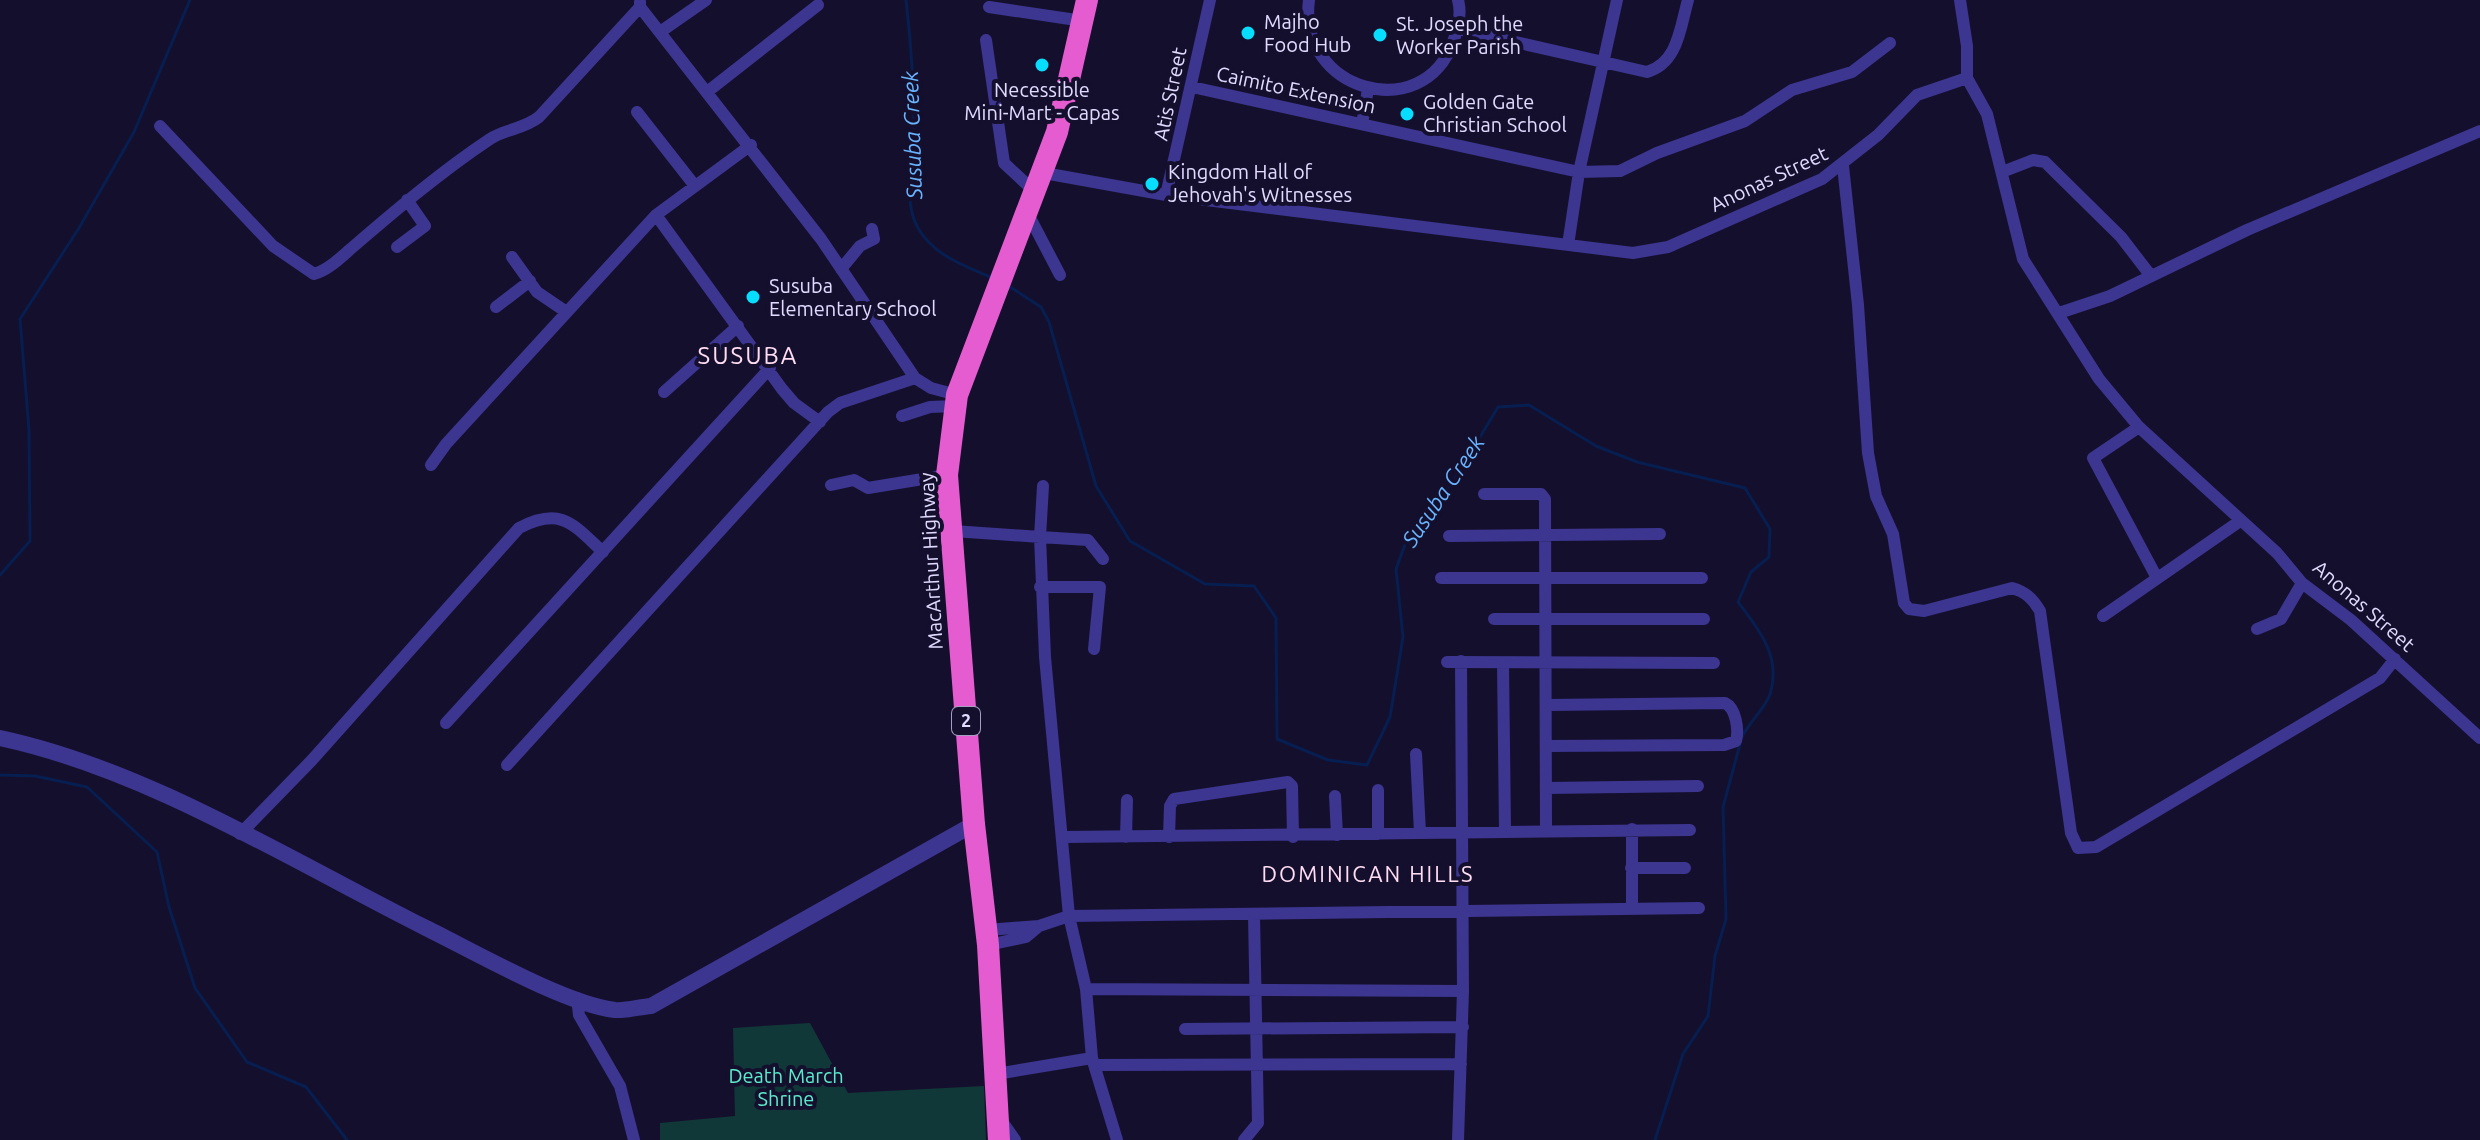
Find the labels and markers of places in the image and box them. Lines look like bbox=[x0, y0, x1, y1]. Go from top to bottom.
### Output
place label: Majho Food Hub bbox=[1264, 10, 1351, 56]
place label: St. Joseph the Worker Parish bbox=[1396, 12, 1523, 58]
marker: Majho Food Hub bbox=[1239, 24, 1257, 42]
marker: St. Joseph the Worker Parish bbox=[1371, 26, 1389, 44]
marker: Necessible Mini-Mart - Capas bbox=[1033, 56, 1051, 74]
place label: Necessible Mini-Mart - Capas bbox=[964, 78, 1120, 124]
place label: Golden Gate Christian School bbox=[1423, 90, 1567, 136]
marker: Golden Gate Christian School bbox=[1398, 105, 1416, 123]
place label: Kingdom Hall of Jehovah's Witnesses bbox=[1168, 160, 1352, 206]
marker: Kingdom Hall of Jehovah's Witnesses bbox=[1143, 175, 1161, 193]
place label: Susuba Elementary School bbox=[769, 274, 936, 320]
marker: Susuba Elementary School bbox=[744, 288, 762, 306]

